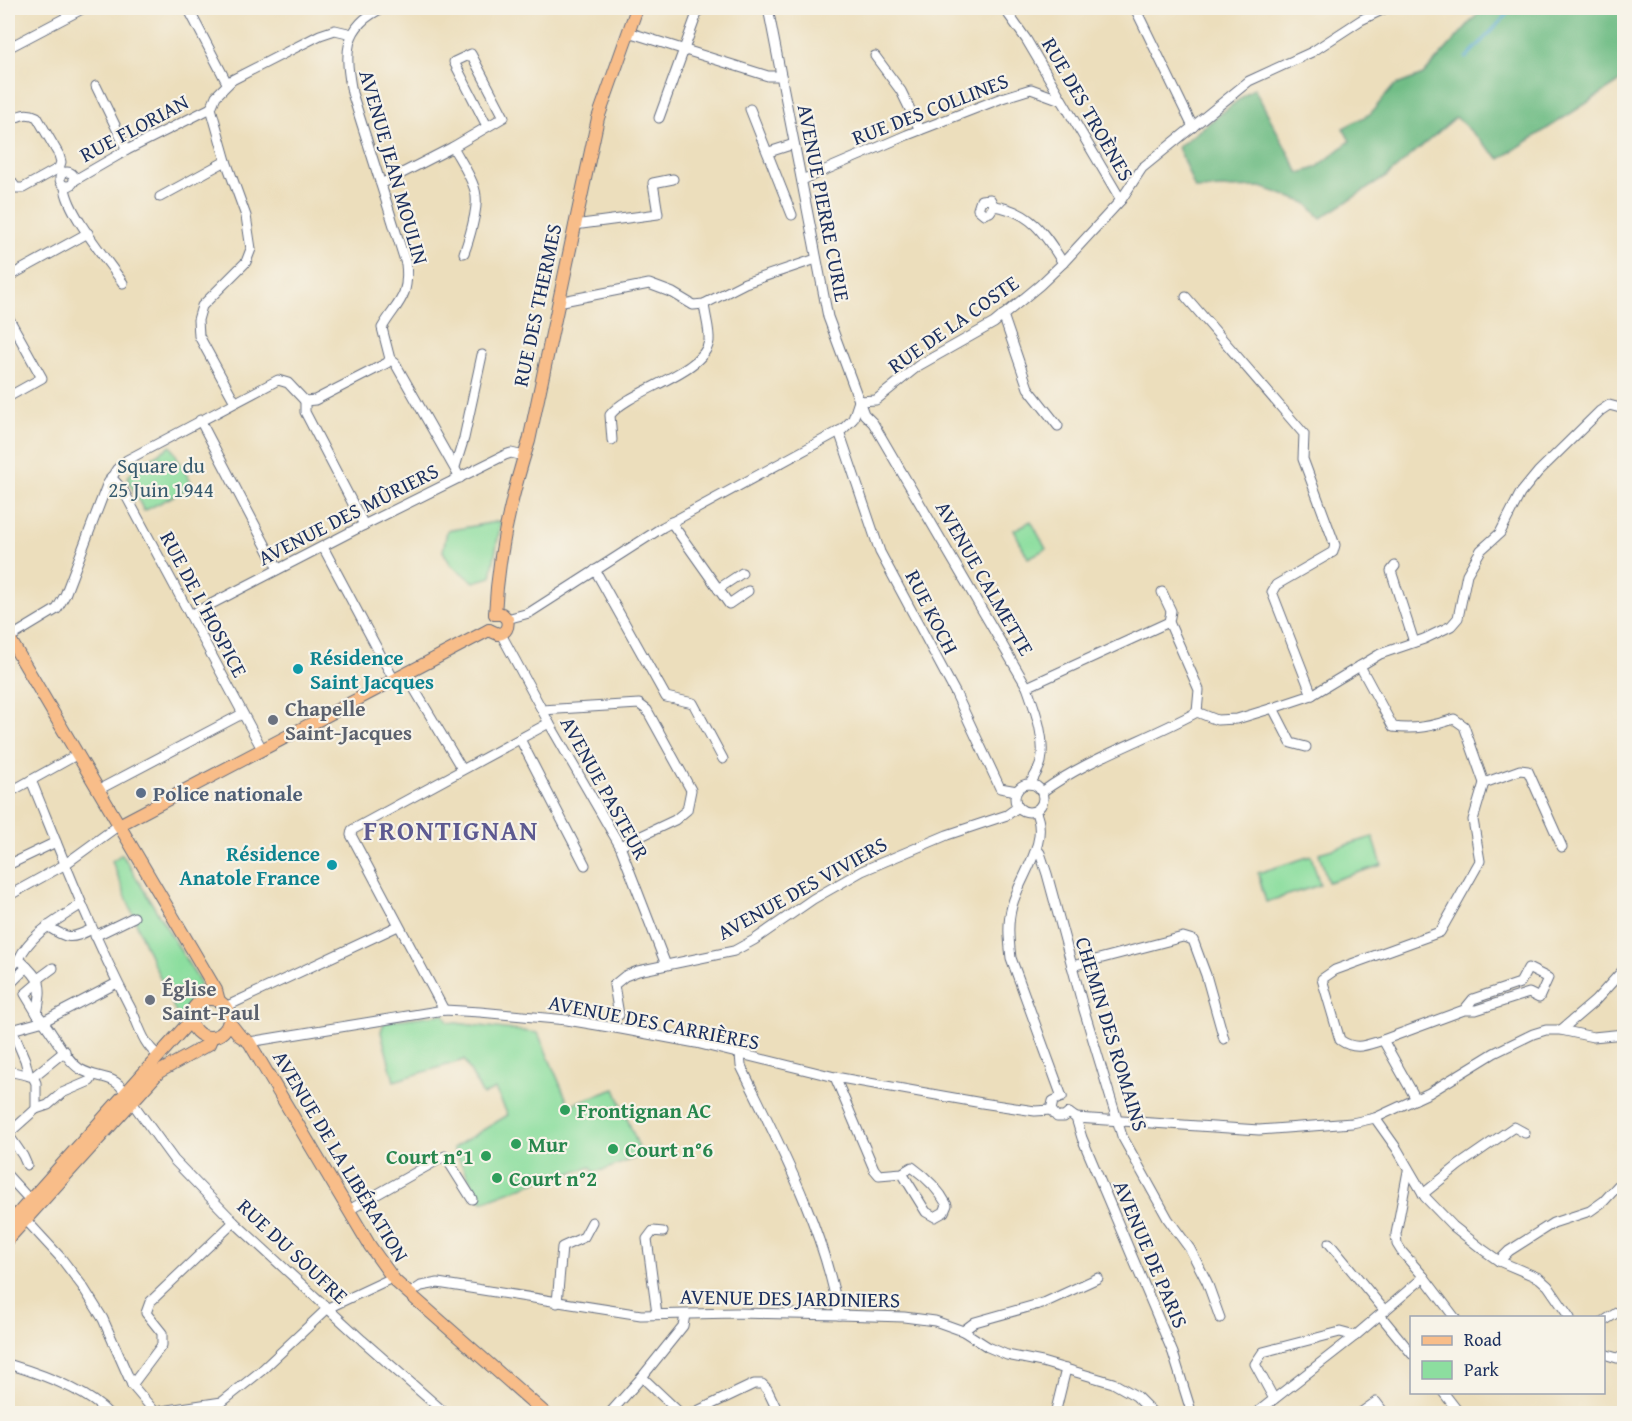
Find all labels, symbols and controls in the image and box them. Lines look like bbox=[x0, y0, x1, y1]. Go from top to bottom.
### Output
street label: RUE DES TROÈNES bbox=[1034, 31, 1142, 187]
street label: RUE DES COLLINES bbox=[847, 65, 1013, 153]
street label: AVENUE JEAN MOULIN bbox=[351, 66, 437, 268]
street label: RUE FLORIAN bbox=[74, 86, 194, 170]
street label: AVENUE PIERRE CURIE bbox=[790, 102, 858, 305]
street label: RUE DES THERMES bbox=[505, 221, 569, 389]
street label: RUE DE LA COSTE bbox=[881, 267, 1025, 381]
park label: Square du 25 Juin 1944 bbox=[108, 450, 214, 505]
street label: AVENUE DES MÛRIERS bbox=[252, 455, 444, 573]
street label: AVENUE CALMETTE bbox=[928, 495, 1042, 661]
street label: RUE DE L'HOSPICE bbox=[152, 525, 256, 683]
street label: RUE KOCH bbox=[898, 564, 967, 660]
place label: Résidence Saint Jacques bbox=[310, 642, 434, 697]
marker: Résidence Saint Jacques bbox=[291, 662, 305, 676]
place label: Chapelle Saint-Jacques bbox=[285, 693, 412, 748]
street label: AVENUE PASTEUR bbox=[553, 711, 658, 866]
marker: Chapelle Saint-Jacques bbox=[266, 713, 280, 727]
place label: Police nationale bbox=[153, 778, 303, 809]
marker: Police nationale bbox=[134, 786, 148, 800]
district label: FRONTIGNAN bbox=[363, 810, 539, 850]
street label: AVENUE DES VIVIERS bbox=[711, 828, 893, 948]
place label: Résidence Anatole France bbox=[179, 838, 320, 893]
marker: Résidence Anatole France bbox=[325, 858, 339, 872]
street label: CHEMIN DES ROMAINS bbox=[1068, 933, 1156, 1135]
place label: Église Saint-Paul bbox=[162, 973, 260, 1028]
street label: AVENUE DES CARRIÈRES bbox=[546, 986, 762, 1058]
marker: Église Saint-Paul bbox=[143, 993, 157, 1007]
street label: AVENUE DE LA LIBÉRATION bbox=[265, 1044, 417, 1268]
place label: Frontignan AC bbox=[577, 1095, 712, 1126]
marker: Frontignan AC bbox=[558, 1103, 572, 1117]
place label: Mur bbox=[528, 1129, 568, 1160]
place label: Court n°6 bbox=[625, 1134, 713, 1165]
marker: Mur bbox=[509, 1137, 523, 1151]
place label: Court n°1 bbox=[386, 1141, 474, 1172]
marker: Court n°6 bbox=[606, 1142, 620, 1156]
marker: Court n°1 bbox=[479, 1149, 493, 1163]
place label: Court n°2 bbox=[509, 1163, 597, 1194]
marker: Court n°2 bbox=[490, 1171, 504, 1185]
street label: AVENUE DE PARIS bbox=[1106, 1175, 1196, 1333]
street label: RUE DU SOUFRE bbox=[230, 1191, 356, 1311]
street label: AVENUE DES JARDINIERS bbox=[680, 1281, 900, 1315]
legend bbox=[1410, 1316, 1605, 1394]
text: Road bbox=[1464, 1326, 1502, 1353]
text: Park bbox=[1464, 1356, 1500, 1383]

